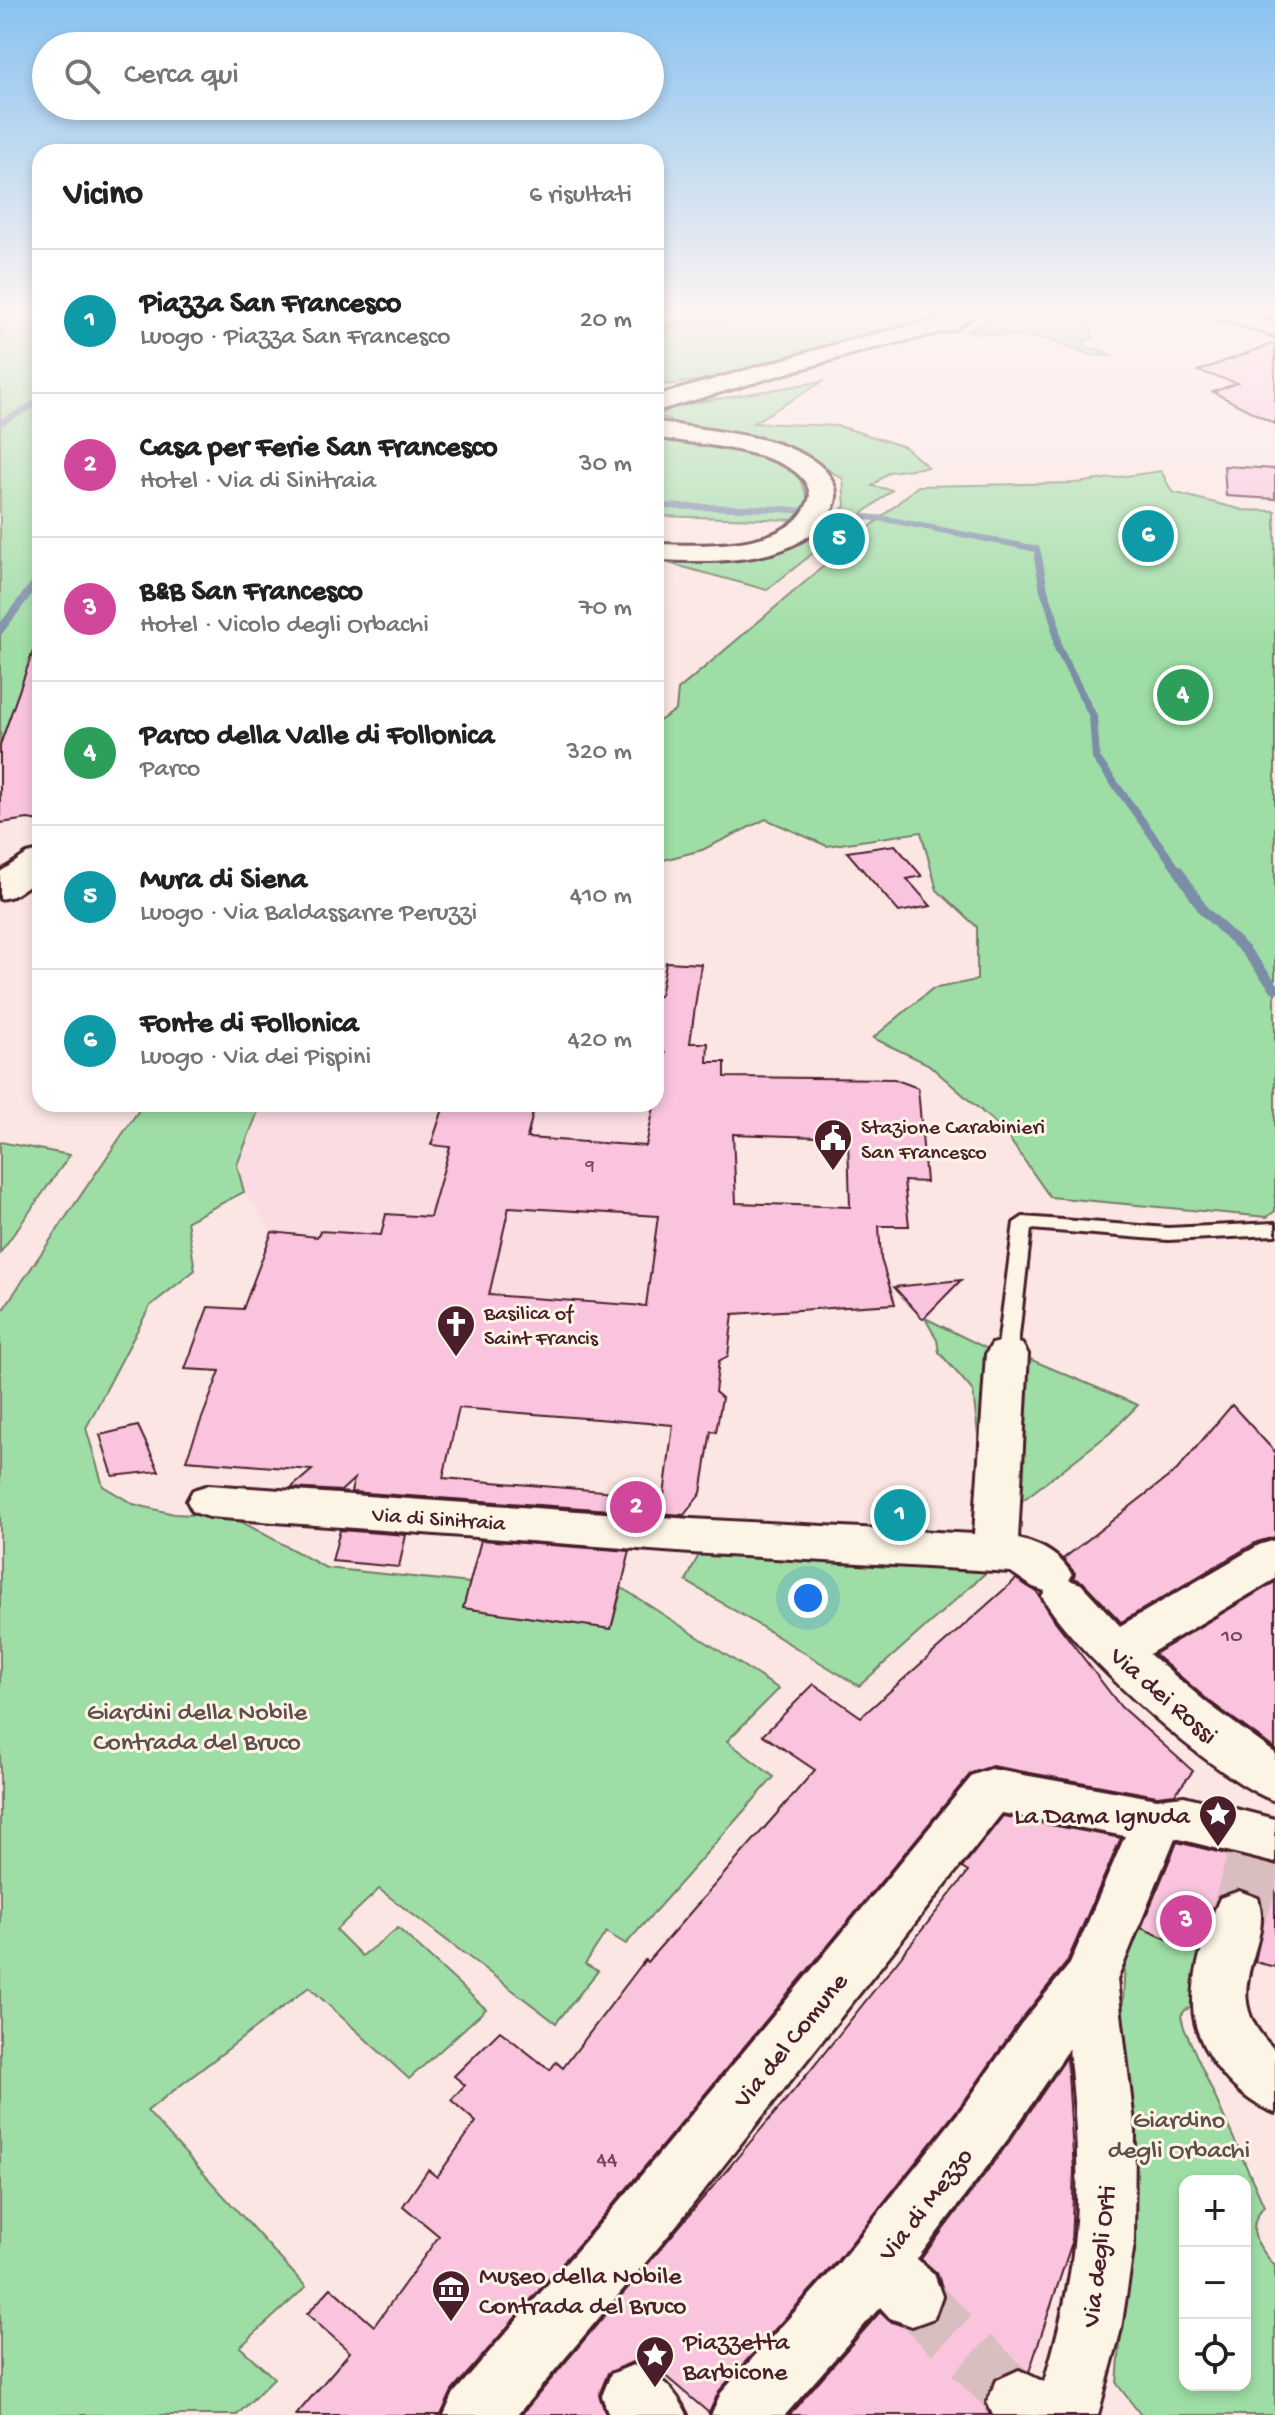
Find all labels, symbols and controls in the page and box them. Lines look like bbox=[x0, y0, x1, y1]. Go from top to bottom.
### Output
search box bbox=[32, 32, 664, 120]
icon: search bbox=[60, 54, 104, 98]
text: Cerca qui bbox=[124, 59, 239, 94]
text: Vicino bbox=[64, 176, 143, 216]
text: 6 risultati bbox=[529, 181, 632, 212]
text: Piazza San Francesco bbox=[140, 288, 401, 323]
text: 1 bbox=[85, 306, 95, 337]
text: 20 m bbox=[580, 306, 632, 337]
text: Luogo · Piazza San Francesco bbox=[140, 323, 450, 354]
text: Casa per Ferie San Francesco bbox=[140, 432, 498, 467]
text: 2 bbox=[84, 450, 96, 481]
text: 30 m bbox=[579, 450, 632, 481]
text: Hotel · Via di Sinitraia bbox=[140, 467, 376, 498]
pin: 6 bbox=[1122, 506, 1174, 566]
pin: 5 bbox=[813, 509, 865, 569]
text: B&B San Francesco bbox=[140, 576, 363, 611]
text: 3 bbox=[83, 594, 97, 625]
text: 70 m bbox=[579, 594, 632, 625]
text: Hotel · Vicolo degli Orbachi bbox=[140, 611, 429, 642]
pin: 4 bbox=[1157, 665, 1209, 725]
text: Parco della Valle di Follonica bbox=[140, 720, 494, 755]
text: 4 bbox=[84, 738, 96, 769]
text: 320 m bbox=[566, 738, 632, 769]
text: Parco bbox=[140, 755, 200, 786]
text: Mura di Siena bbox=[140, 864, 307, 899]
text: 5 bbox=[83, 882, 97, 913]
text: 410 m bbox=[570, 882, 632, 913]
text: Luogo · Via Baldassarre Peruzzi bbox=[140, 899, 477, 930]
text: Fonte di Follonica bbox=[140, 1008, 359, 1043]
text: 6 bbox=[83, 1026, 97, 1057]
text: 420 m bbox=[568, 1026, 632, 1057]
text: Luogo · Via dei Pispini bbox=[140, 1043, 371, 1074]
place label: Stazione Carabinieri San Francesco bbox=[861, 1116, 1045, 1167]
public building icon: Stazione Carabinieri San Francesco bbox=[812, 1117, 854, 1172]
house number: 9 bbox=[584, 1156, 595, 1177]
place label: Basilica of Saint Francis bbox=[483, 1302, 599, 1353]
church icon: Basilica of Saint Francis bbox=[435, 1303, 477, 1358]
pin: 2 bbox=[610, 1477, 662, 1537]
pin: 1 bbox=[874, 1485, 926, 1545]
street label: Via di Sinitraia bbox=[370, 1503, 507, 1539]
your location bbox=[788, 1578, 828, 1618]
house number: 10 bbox=[1220, 1624, 1243, 1650]
street label: Via dei Rossi bbox=[1101, 1641, 1222, 1753]
park label: Giardini della Nobile Contrada del Bruco bbox=[87, 1699, 308, 1760]
place icon: La Dama Ignuda bbox=[1197, 1793, 1239, 1848]
place label: La Dama Ignuda bbox=[1014, 1803, 1192, 1834]
pin: 3 bbox=[1160, 1891, 1212, 1951]
street label: Via del Comune bbox=[728, 1967, 857, 2117]
park label: Giardino degli Orbachi bbox=[1108, 2107, 1250, 2168]
street label: Via di Mezzo bbox=[873, 2143, 982, 2270]
house number: 44 bbox=[597, 2148, 618, 2174]
map controls bbox=[1179, 2175, 1251, 2391]
button: + bbox=[1179, 2175, 1251, 2247]
street label: Via degli Orti bbox=[1077, 2184, 1126, 2330]
button: − bbox=[1179, 2247, 1251, 2319]
place label: Museo della Nobile Contrada del Bruco bbox=[479, 2263, 687, 2324]
museum icon: Museo della Nobile Contrada del Bruco bbox=[430, 2268, 472, 2323]
button: locate bbox=[1179, 2319, 1251, 2391]
place label: Piazzetta Barbicone bbox=[682, 2329, 791, 2390]
place icon: Piazzetta Barbicone bbox=[634, 2334, 676, 2389]

